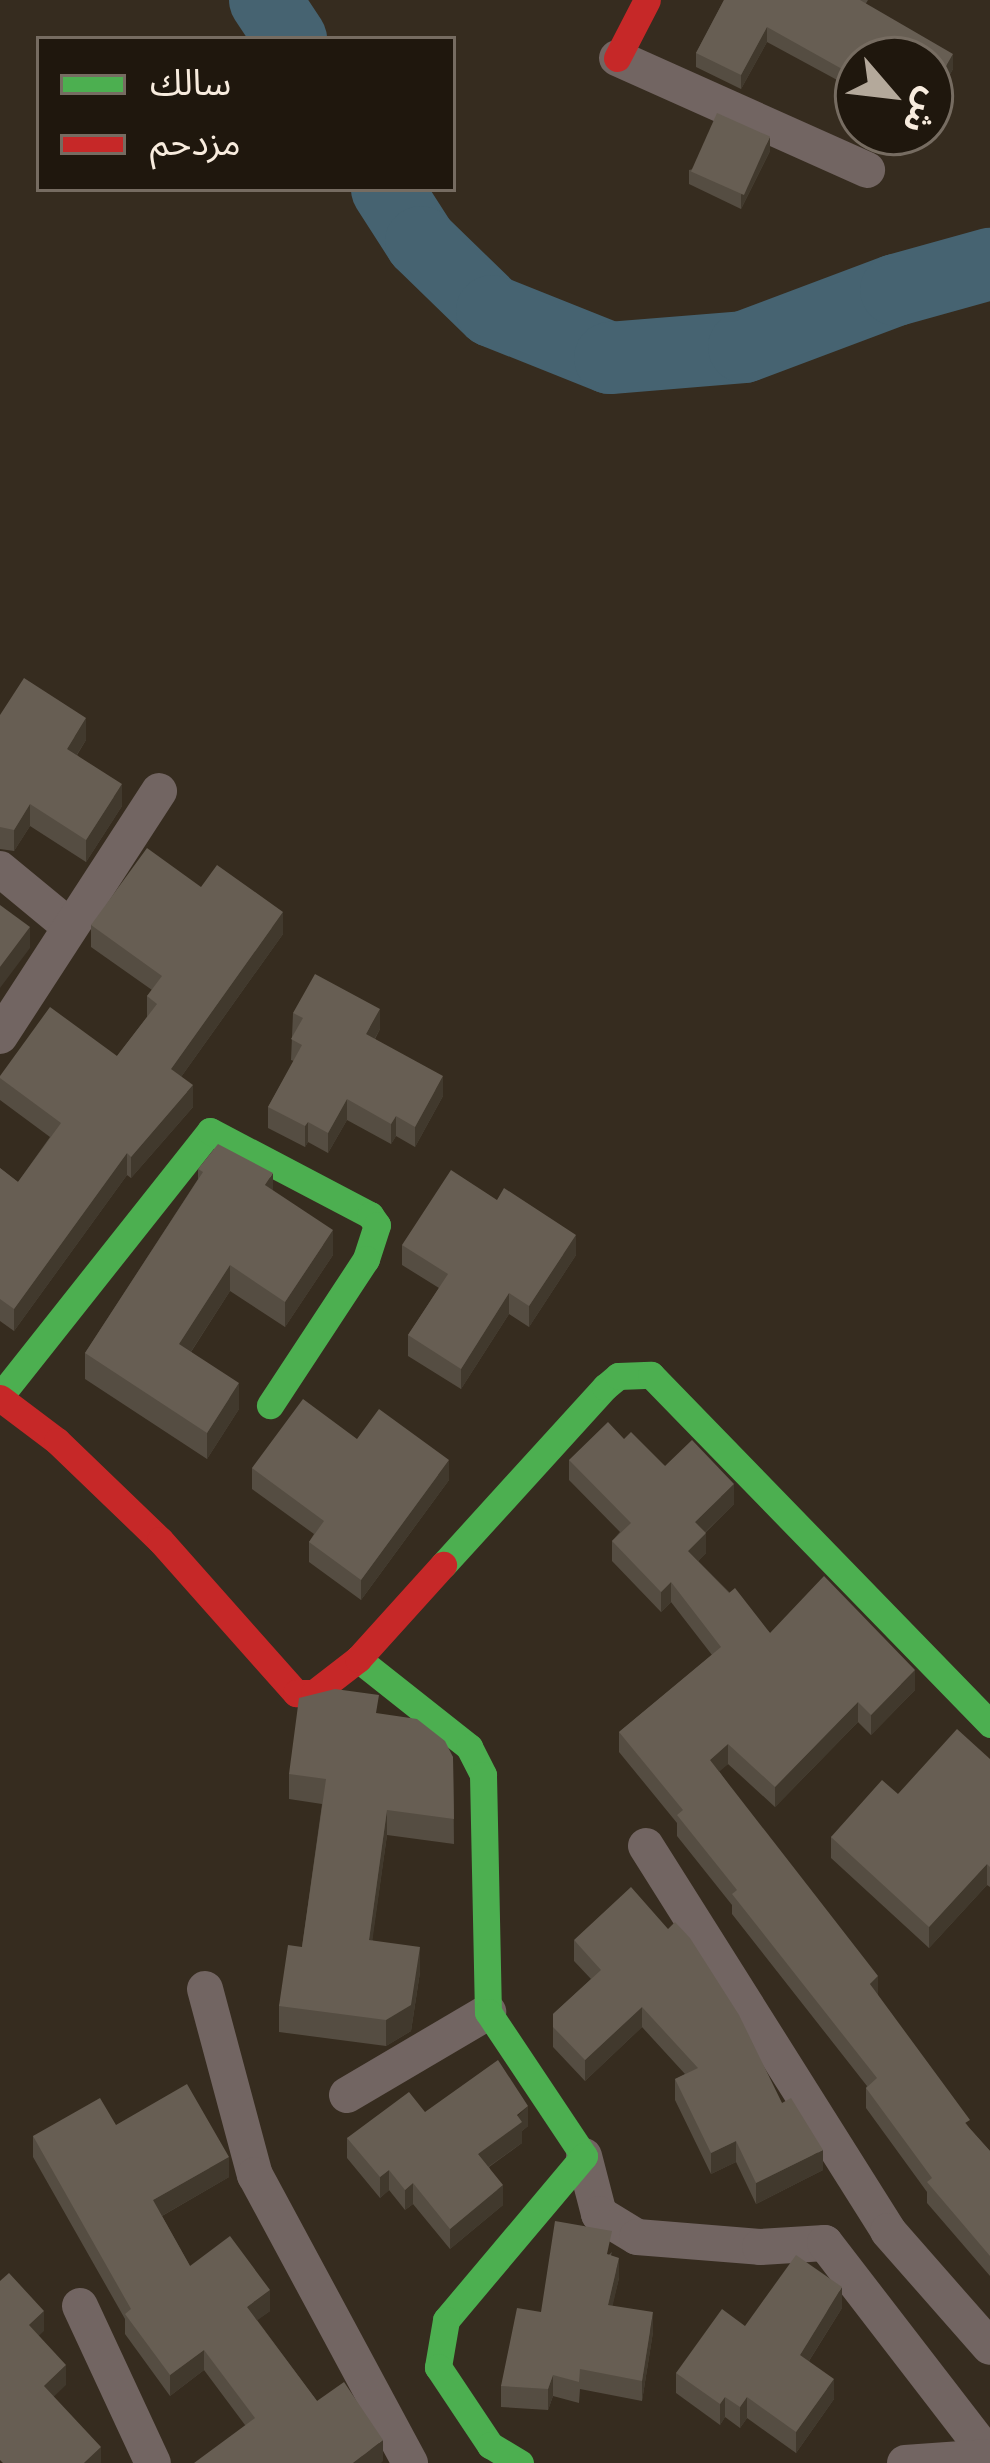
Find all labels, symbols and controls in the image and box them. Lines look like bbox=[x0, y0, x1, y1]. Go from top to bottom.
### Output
legend bbox=[36, 36, 456, 192]
north arrow bbox=[834, 36, 954, 156]
text: سالك bbox=[150, 61, 231, 103]
text: ش bbox=[896, 83, 951, 140]
text: مزدحم bbox=[150, 121, 241, 163]

